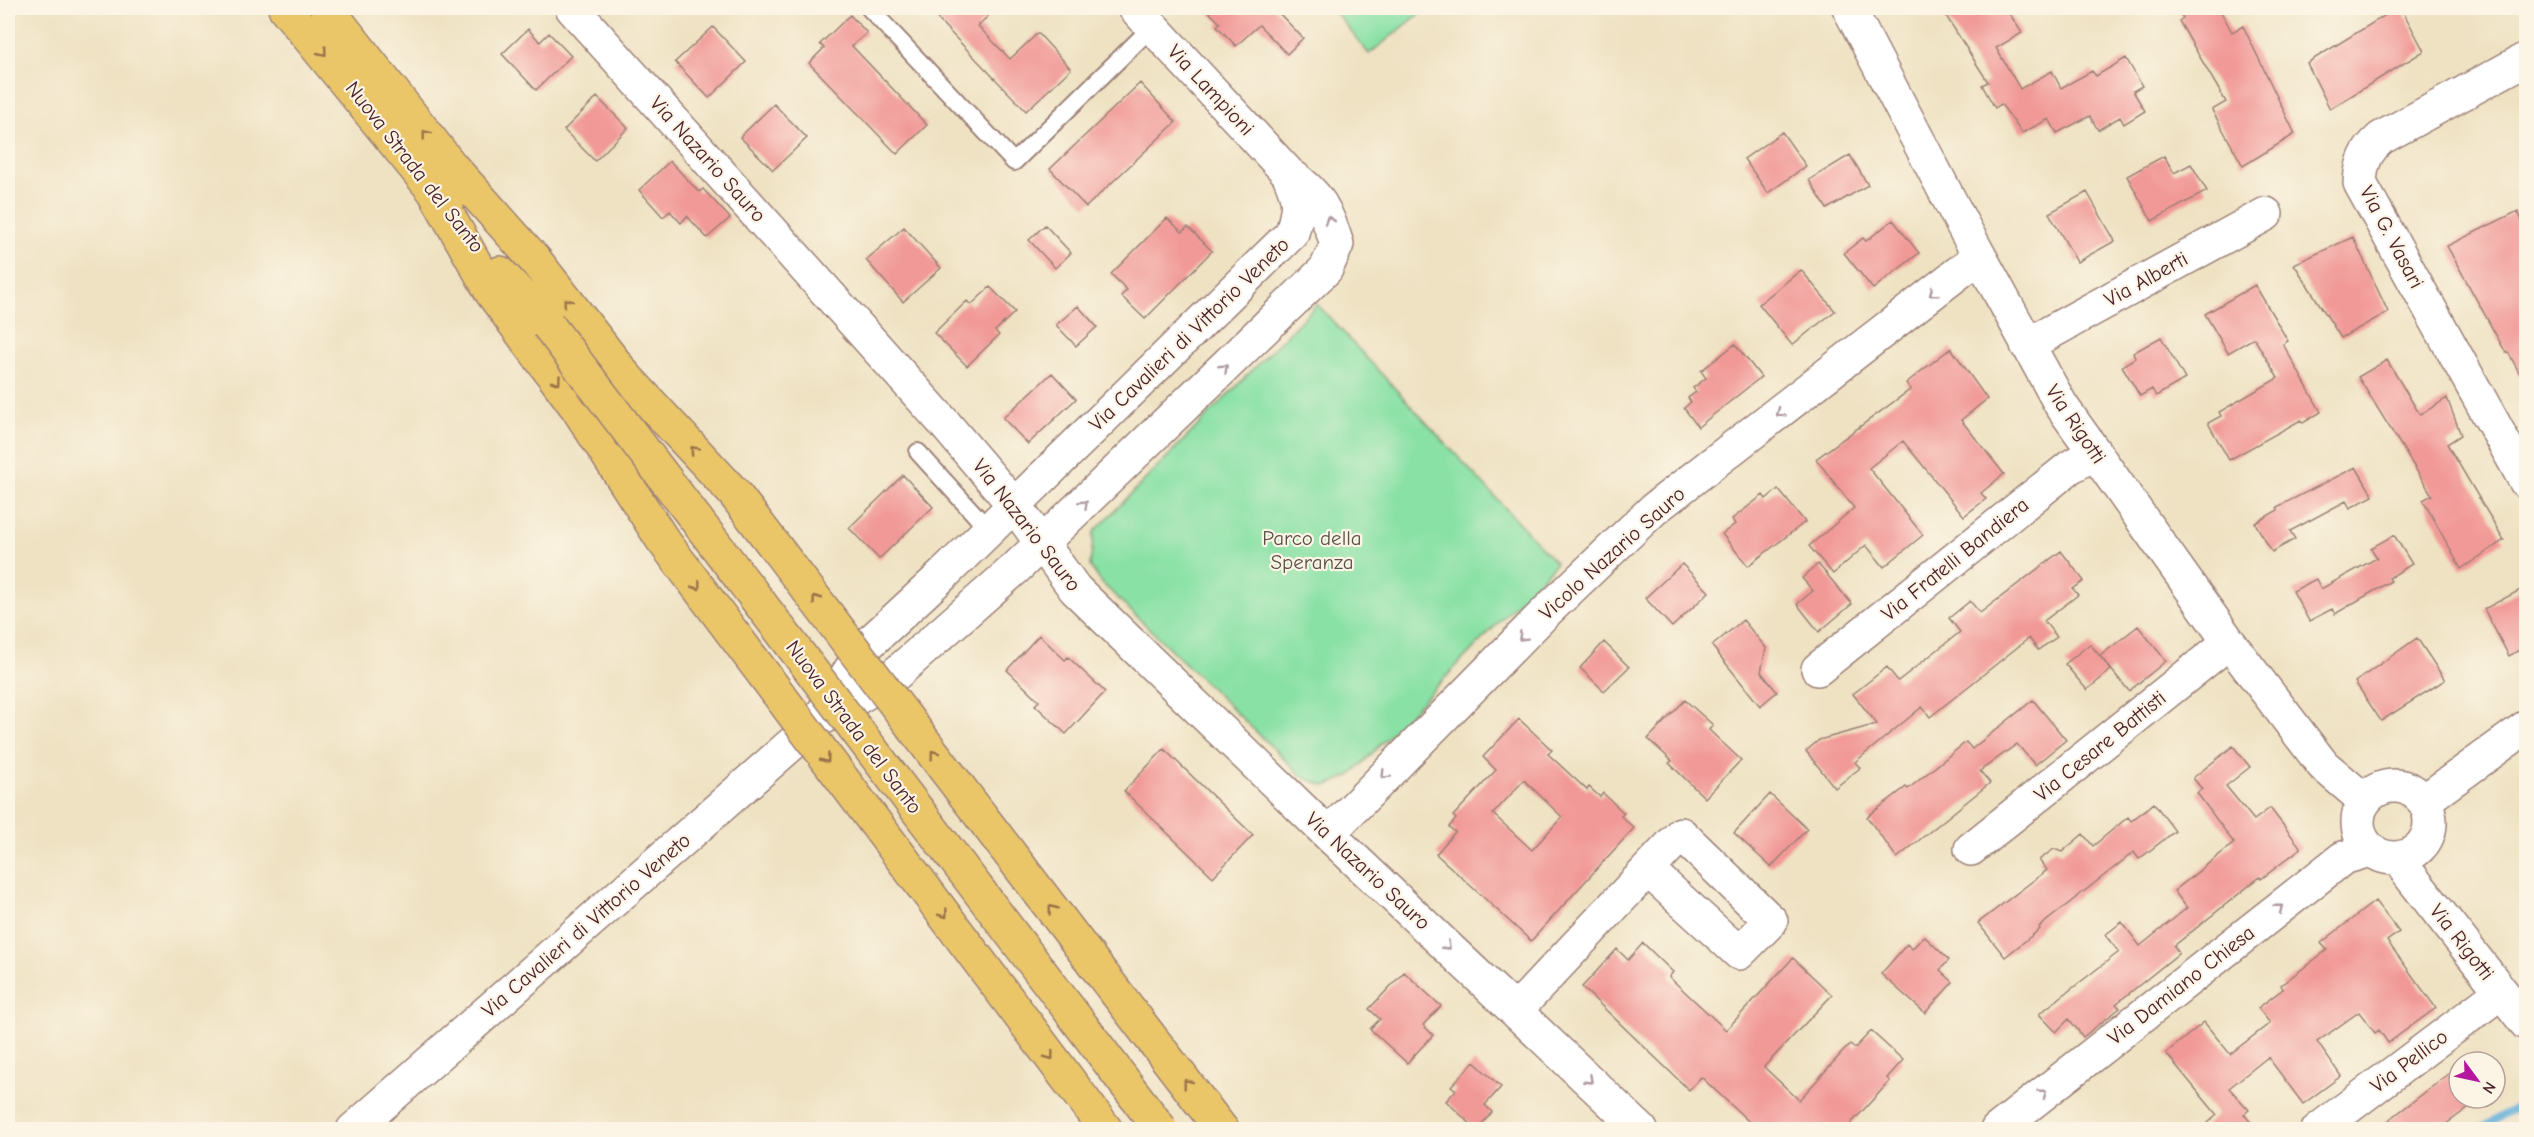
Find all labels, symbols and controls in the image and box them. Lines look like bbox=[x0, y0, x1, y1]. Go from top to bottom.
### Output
street label: Via Lampioni bbox=[1163, 40, 1259, 140]
one-way arrow bbox=[316, 45, 327, 56]
street label: Nuova Strada del Santo bbox=[341, 77, 489, 257]
street label: Via Nazario Sauro bbox=[645, 91, 771, 227]
one-way arrow bbox=[422, 130, 433, 141]
street label: Via G. Vasari bbox=[2355, 182, 2429, 292]
one-way arrow bbox=[1323, 215, 1336, 226]
street label: Via Cavalieri di Vittorio Veneto bbox=[1084, 232, 1294, 436]
street label: Via Alberti bbox=[2100, 246, 2192, 312]
one-way arrow bbox=[1929, 285, 1940, 296]
one-way arrow bbox=[564, 298, 575, 309]
one-way arrow bbox=[1216, 364, 1227, 375]
one-way arrow bbox=[550, 374, 561, 385]
street label: Via Rigotti bbox=[2041, 380, 2111, 468]
one-way arrow bbox=[1775, 405, 1786, 416]
one-way arrow bbox=[690, 446, 701, 457]
street label: Via Nazario Sauro bbox=[968, 454, 1086, 596]
street label: Vicolo Nazario Sauro bbox=[1534, 481, 1690, 625]
street label: Via Fratelli Bandiera bbox=[1877, 492, 2033, 626]
one-way arrow bbox=[1078, 500, 1088, 511]
park label: Parco della Speranza bbox=[1262, 526, 1362, 574]
one-way arrow bbox=[689, 579, 700, 590]
one-way arrow bbox=[812, 595, 823, 606]
one-way arrow bbox=[1518, 630, 1529, 640]
street label: Nuova Strada del Santo bbox=[781, 636, 927, 818]
street label: Via Cesare Battisti bbox=[2029, 686, 2171, 806]
one-way arrow bbox=[930, 750, 941, 761]
one-way arrow bbox=[819, 752, 830, 763]
one-way arrow bbox=[1381, 768, 1392, 779]
street label: Via Nazario Sauro bbox=[1301, 807, 1435, 935]
street label: Via Cavalieri di Vittorio Veneto bbox=[477, 828, 695, 1022]
street label: Via Rigotti bbox=[2425, 899, 2499, 985]
one-way arrow bbox=[2272, 904, 2283, 915]
one-way arrow bbox=[1049, 905, 1060, 916]
one-way arrow bbox=[936, 908, 947, 919]
street label: Via Damiano Chiesa bbox=[2103, 920, 2259, 1050]
one-way arrow bbox=[1441, 939, 1451, 950]
street label: Via Pellico bbox=[2366, 1024, 2452, 1098]
one-way arrow bbox=[1043, 1049, 1054, 1060]
north arrow bbox=[2447, 1050, 2507, 1110]
one-way arrow bbox=[1582, 1073, 1592, 1084]
text: N bbox=[2478, 1078, 2499, 1097]
one-way arrow bbox=[1183, 1079, 1194, 1090]
one-way arrow bbox=[2036, 1090, 2047, 1101]

